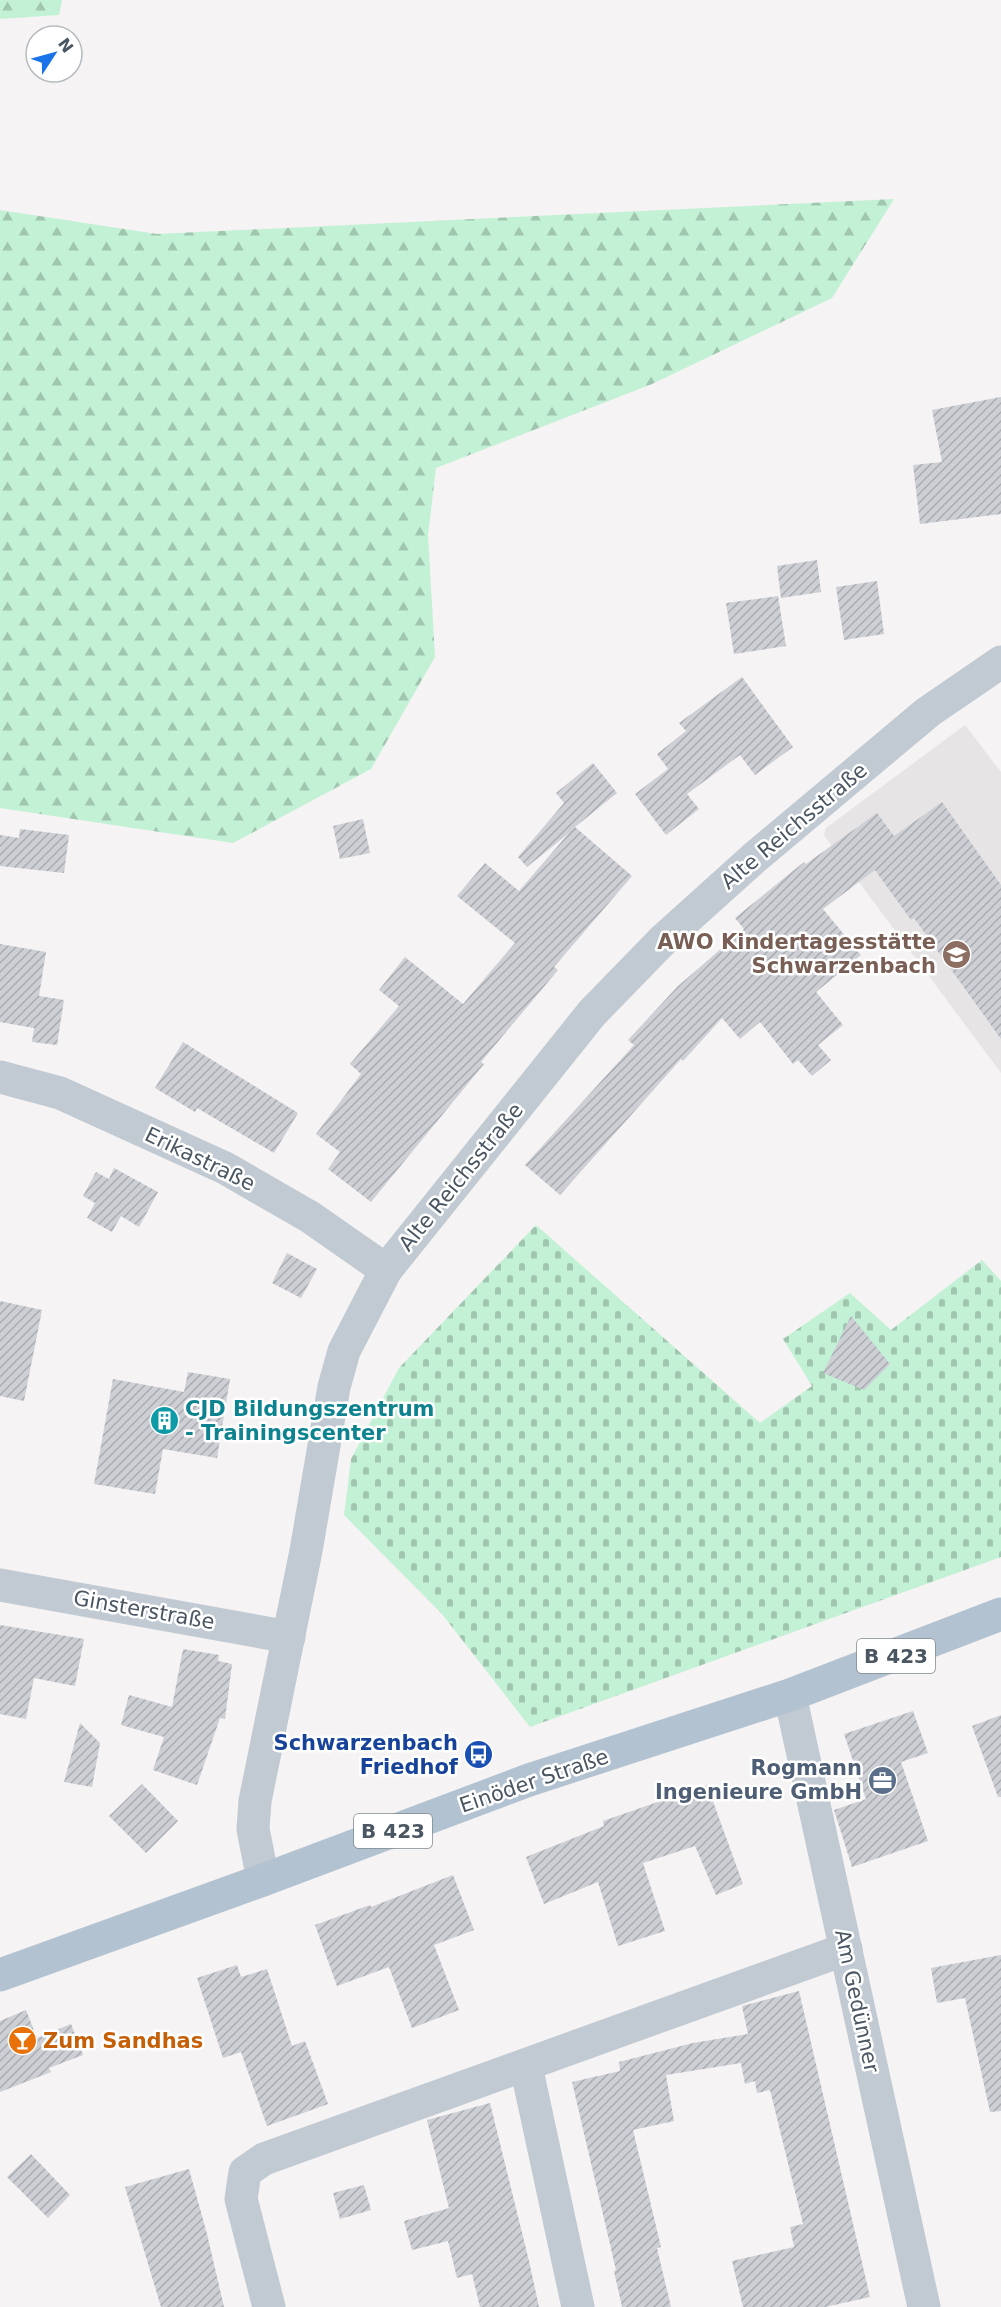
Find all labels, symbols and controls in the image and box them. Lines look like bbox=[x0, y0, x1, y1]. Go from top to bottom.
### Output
north arrow bbox=[24, 24, 84, 84]
text: N bbox=[54, 34, 77, 56]
street label: Alte Reichsstraße bbox=[716, 758, 872, 894]
place label: AWO Kindertagesstätte Schwarzenbach bbox=[657, 930, 936, 978]
school or university icon: AWO Kindertagesstätte Schwarzenbach bbox=[941, 938, 973, 970]
street label: Alte Reichsstraße bbox=[394, 1098, 528, 1256]
street label: Erikastraße bbox=[141, 1122, 259, 1196]
place label: CJD Bildungszentrum - Trainingscenter bbox=[185, 1397, 434, 1445]
building icon: CJD Bildungszentrum - Trainingscenter bbox=[148, 1405, 180, 1437]
street label: Ginsterstraße bbox=[72, 1586, 216, 1634]
road number: B 423 bbox=[857, 1639, 935, 1673]
place label: Schwarzenbach Friedhof bbox=[274, 1731, 459, 1779]
bus stop icon: Schwarzenbach Friedhof bbox=[463, 1739, 495, 1771]
street label: Einöder Straße bbox=[456, 1744, 612, 1818]
place label: Rogmann Ingenieure GmbH bbox=[655, 1756, 862, 1804]
office icon: Rogmann Ingenieure GmbH bbox=[867, 1764, 899, 1796]
road number: B 423 bbox=[354, 1814, 432, 1848]
street label: Am Gedünner bbox=[830, 1927, 884, 2075]
bar icon: Zum Sandhas bbox=[6, 2025, 38, 2057]
place label: Zum Sandhas bbox=[43, 2029, 203, 2053]

